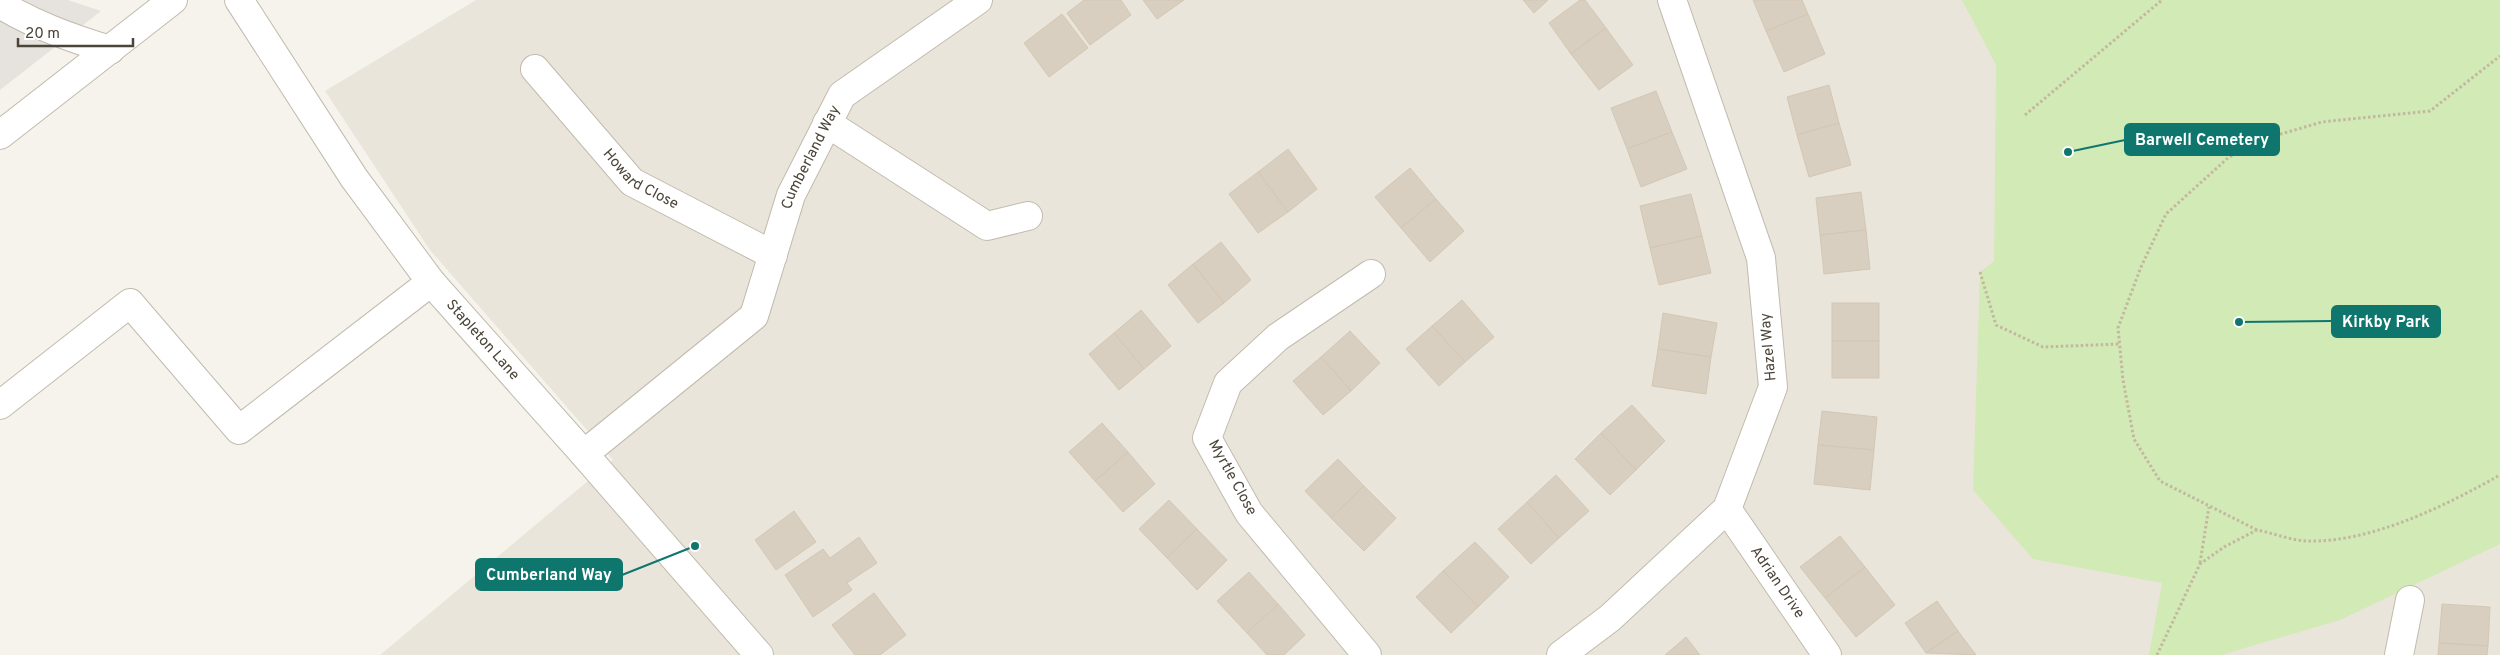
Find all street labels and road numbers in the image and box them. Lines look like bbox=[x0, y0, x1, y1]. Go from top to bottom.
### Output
street label: Cumberland Way bbox=[778, 102, 845, 212]
street label: Howard Close bbox=[598, 145, 682, 214]
street label: Stapleton Lane bbox=[442, 296, 524, 384]
street label: Hazel Way bbox=[1757, 312, 1781, 382]
street label: Myrtle Close bbox=[1203, 437, 1261, 519]
street label: Adrian Drive bbox=[1746, 543, 1809, 622]

